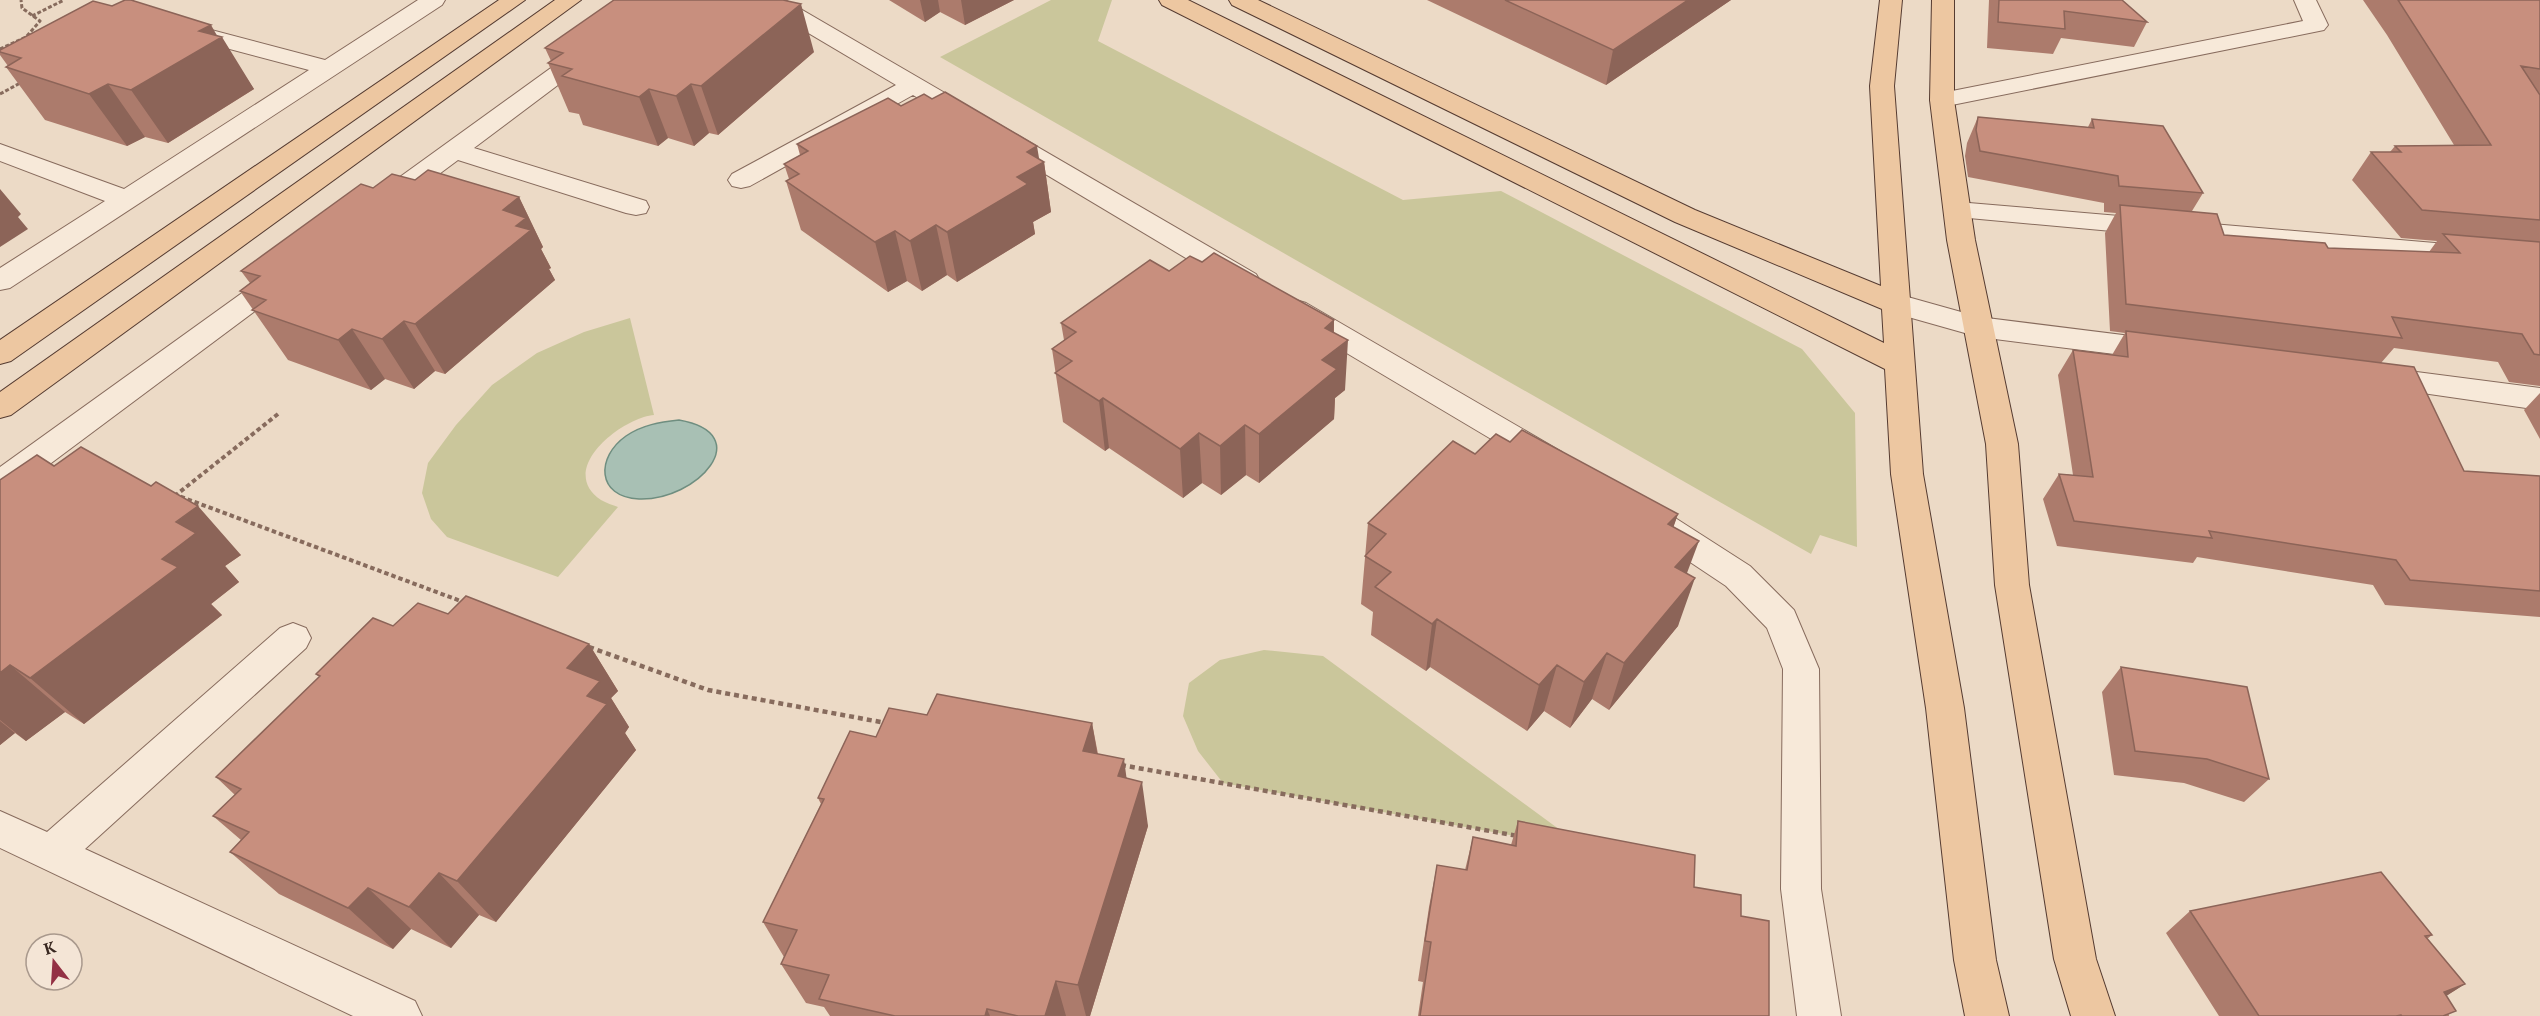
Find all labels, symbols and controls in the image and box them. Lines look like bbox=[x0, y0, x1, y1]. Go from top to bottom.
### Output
north arrow bbox=[24, 932, 84, 992]
text: K bbox=[41, 935, 59, 960]

